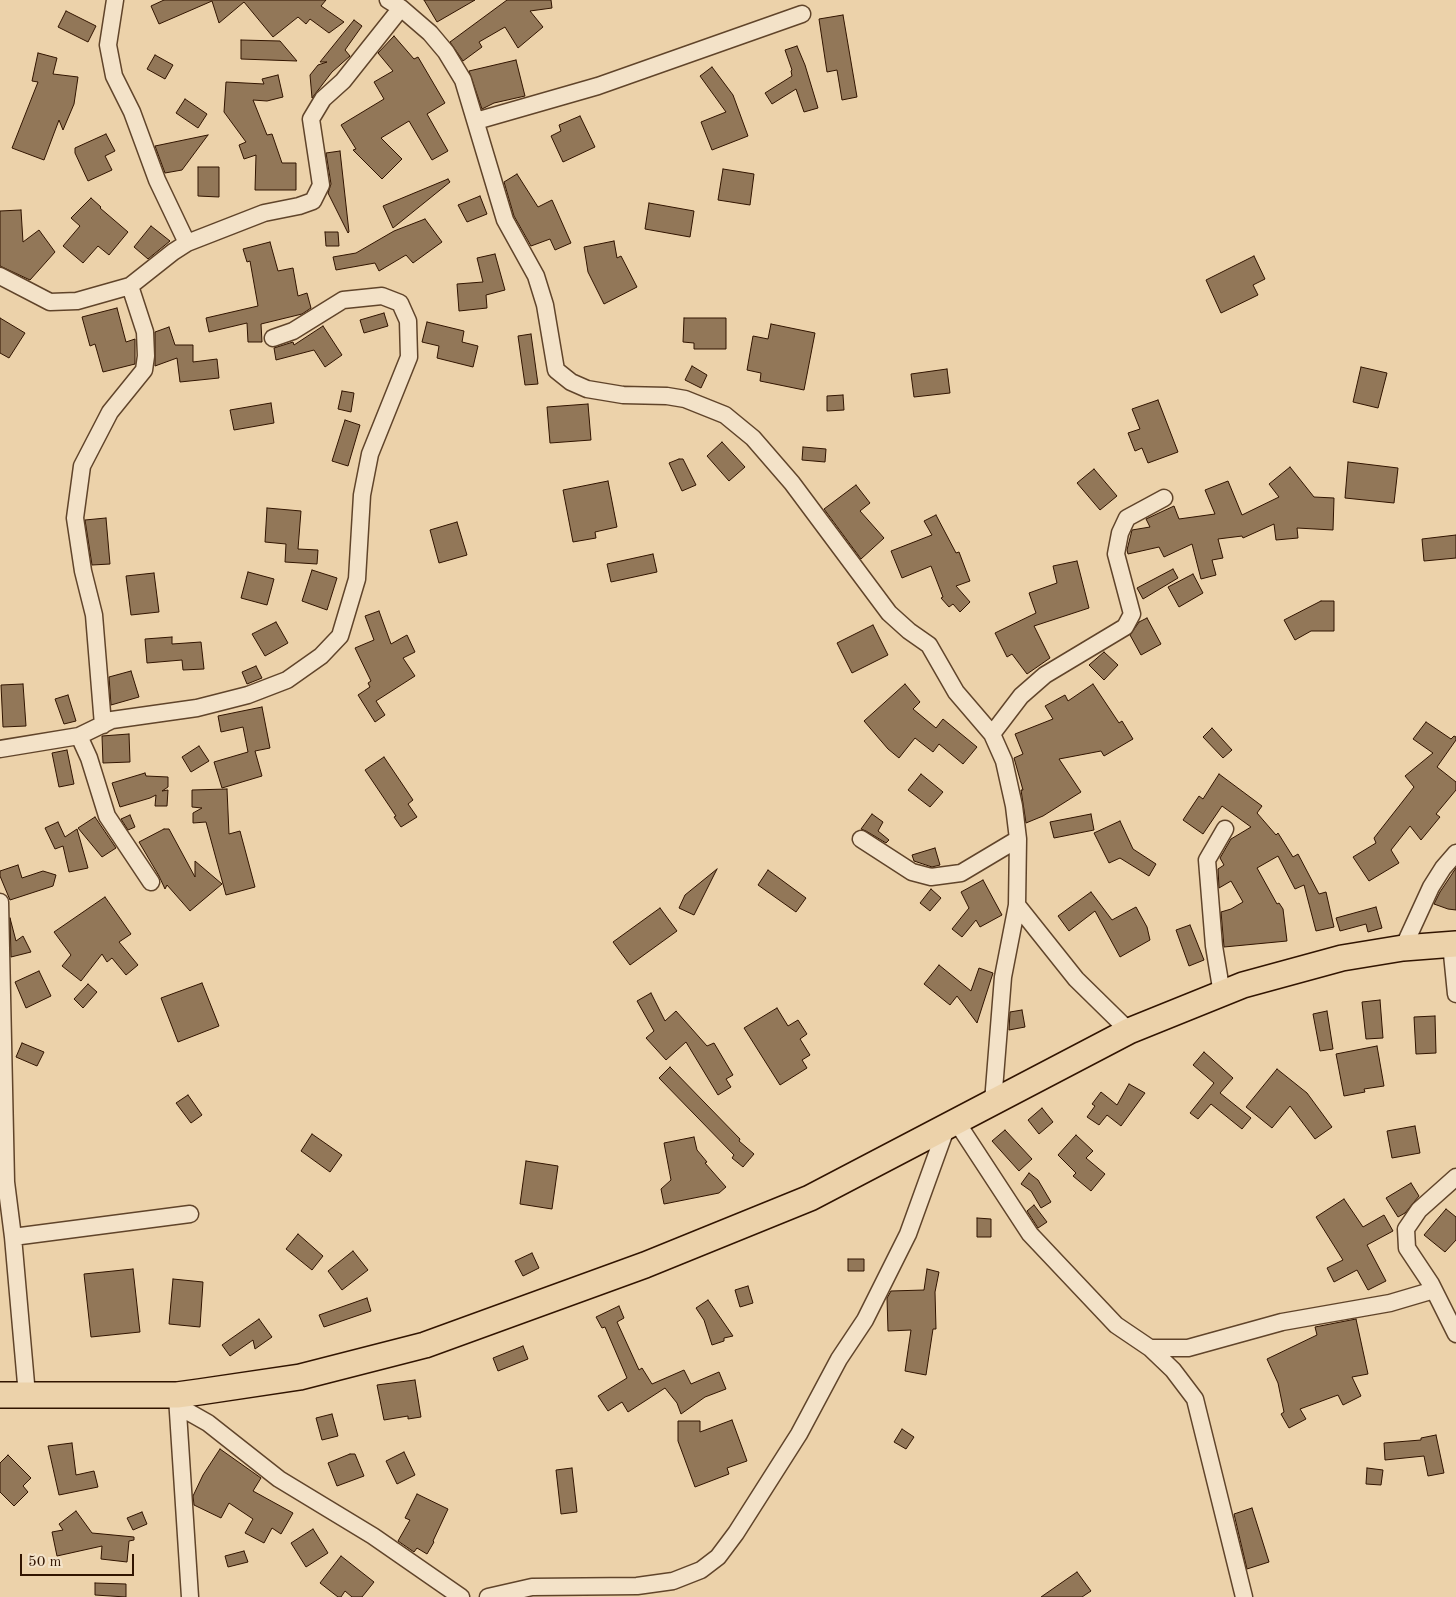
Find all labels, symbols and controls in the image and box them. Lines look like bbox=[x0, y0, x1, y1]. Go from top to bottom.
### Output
scale bar bbox=[22, 1544, 136, 1576]
text: 50 m bbox=[28, 1555, 62, 1570]

